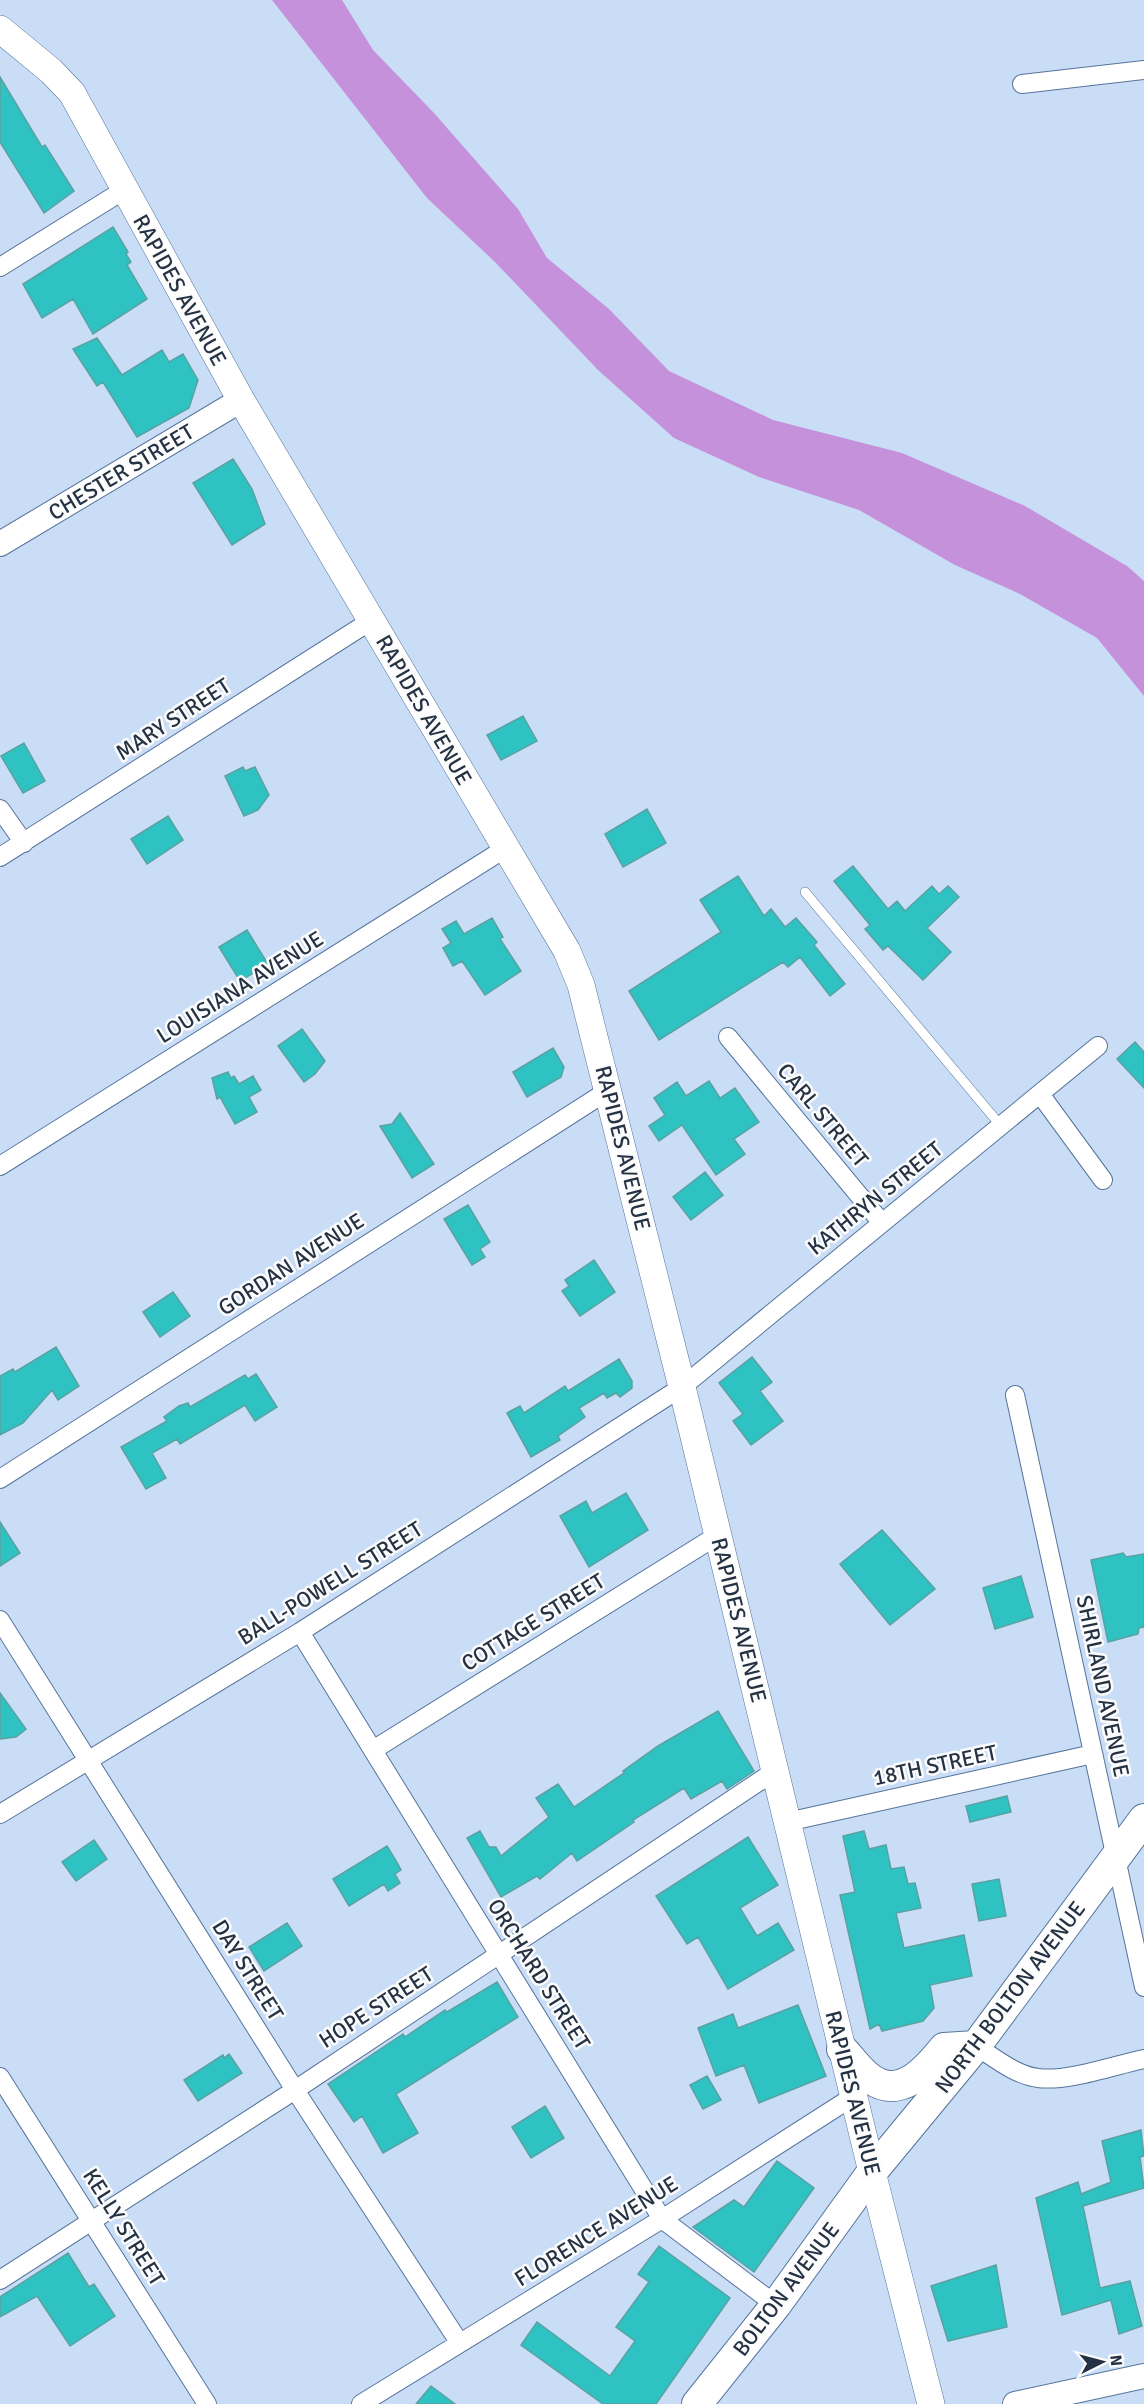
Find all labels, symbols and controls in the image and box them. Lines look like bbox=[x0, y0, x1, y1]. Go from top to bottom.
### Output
street label: RAPIDES AVENUE bbox=[127, 210, 233, 370]
street label: CHESTER STREET bbox=[43, 418, 199, 526]
street label: RAPIDES AVENUE bbox=[370, 630, 478, 790]
street label: MARY STREET bbox=[111, 672, 236, 766]
street label: LOUISIANA AVENUE bbox=[152, 925, 328, 1049]
street label: CARL STREET bbox=[772, 1058, 874, 1173]
street label: RAPIDES AVENUE bbox=[589, 1063, 657, 1233]
street label: KATHRYN STREET bbox=[802, 1135, 948, 1261]
street label: GORDAN AVENUE bbox=[213, 1207, 369, 1321]
street label: BALL-POWELL STREET bbox=[233, 1515, 427, 1651]
street label: RAPIDES AVENUE bbox=[705, 1535, 773, 1705]
street label: COTTAGE STREET bbox=[456, 1567, 610, 1677]
street label: SHIRLAND AVENUE bbox=[1071, 1593, 1135, 1779]
street label: 18TH STREET bbox=[871, 1739, 999, 1791]
street label: ORCHARD STREET bbox=[482, 1894, 596, 2054]
street label: NORTH BOLTON AVENUE bbox=[929, 1896, 1091, 2098]
street label: DAY STREET bbox=[206, 1915, 290, 2025]
street label: HOPE STREET bbox=[314, 1960, 438, 2054]
street label: RAPIDES AVENUE bbox=[819, 2008, 887, 2178]
street label: KELLY STREET bbox=[77, 2163, 171, 2291]
street label: FLORENCE AVENUE bbox=[509, 2170, 683, 2292]
street label: BOLTON AVENUE bbox=[727, 2217, 845, 2361]
north arrow bbox=[1072, 2332, 1132, 2392]
text: N bbox=[1105, 2354, 1126, 2367]

